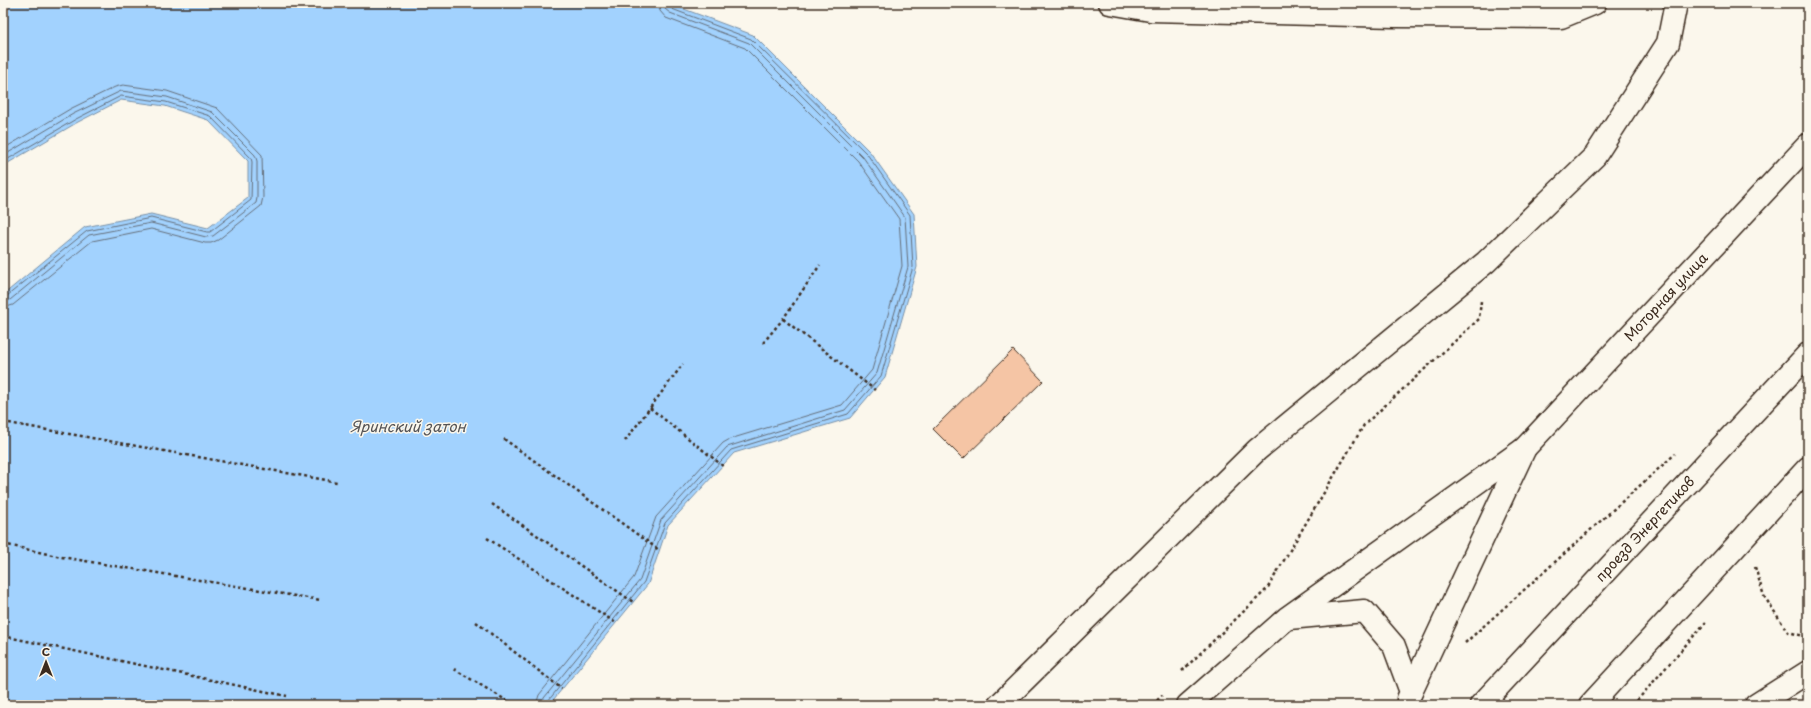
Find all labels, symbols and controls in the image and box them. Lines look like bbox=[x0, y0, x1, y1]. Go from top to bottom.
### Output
street label: Моторная улица bbox=[1619, 248, 1712, 346]
water label: Яринский затон bbox=[350, 414, 467, 437]
street label: проезд Энергетиков bbox=[1590, 471, 1699, 586]
north arrow bbox=[26, 642, 66, 682]
text: С bbox=[42, 643, 50, 660]

